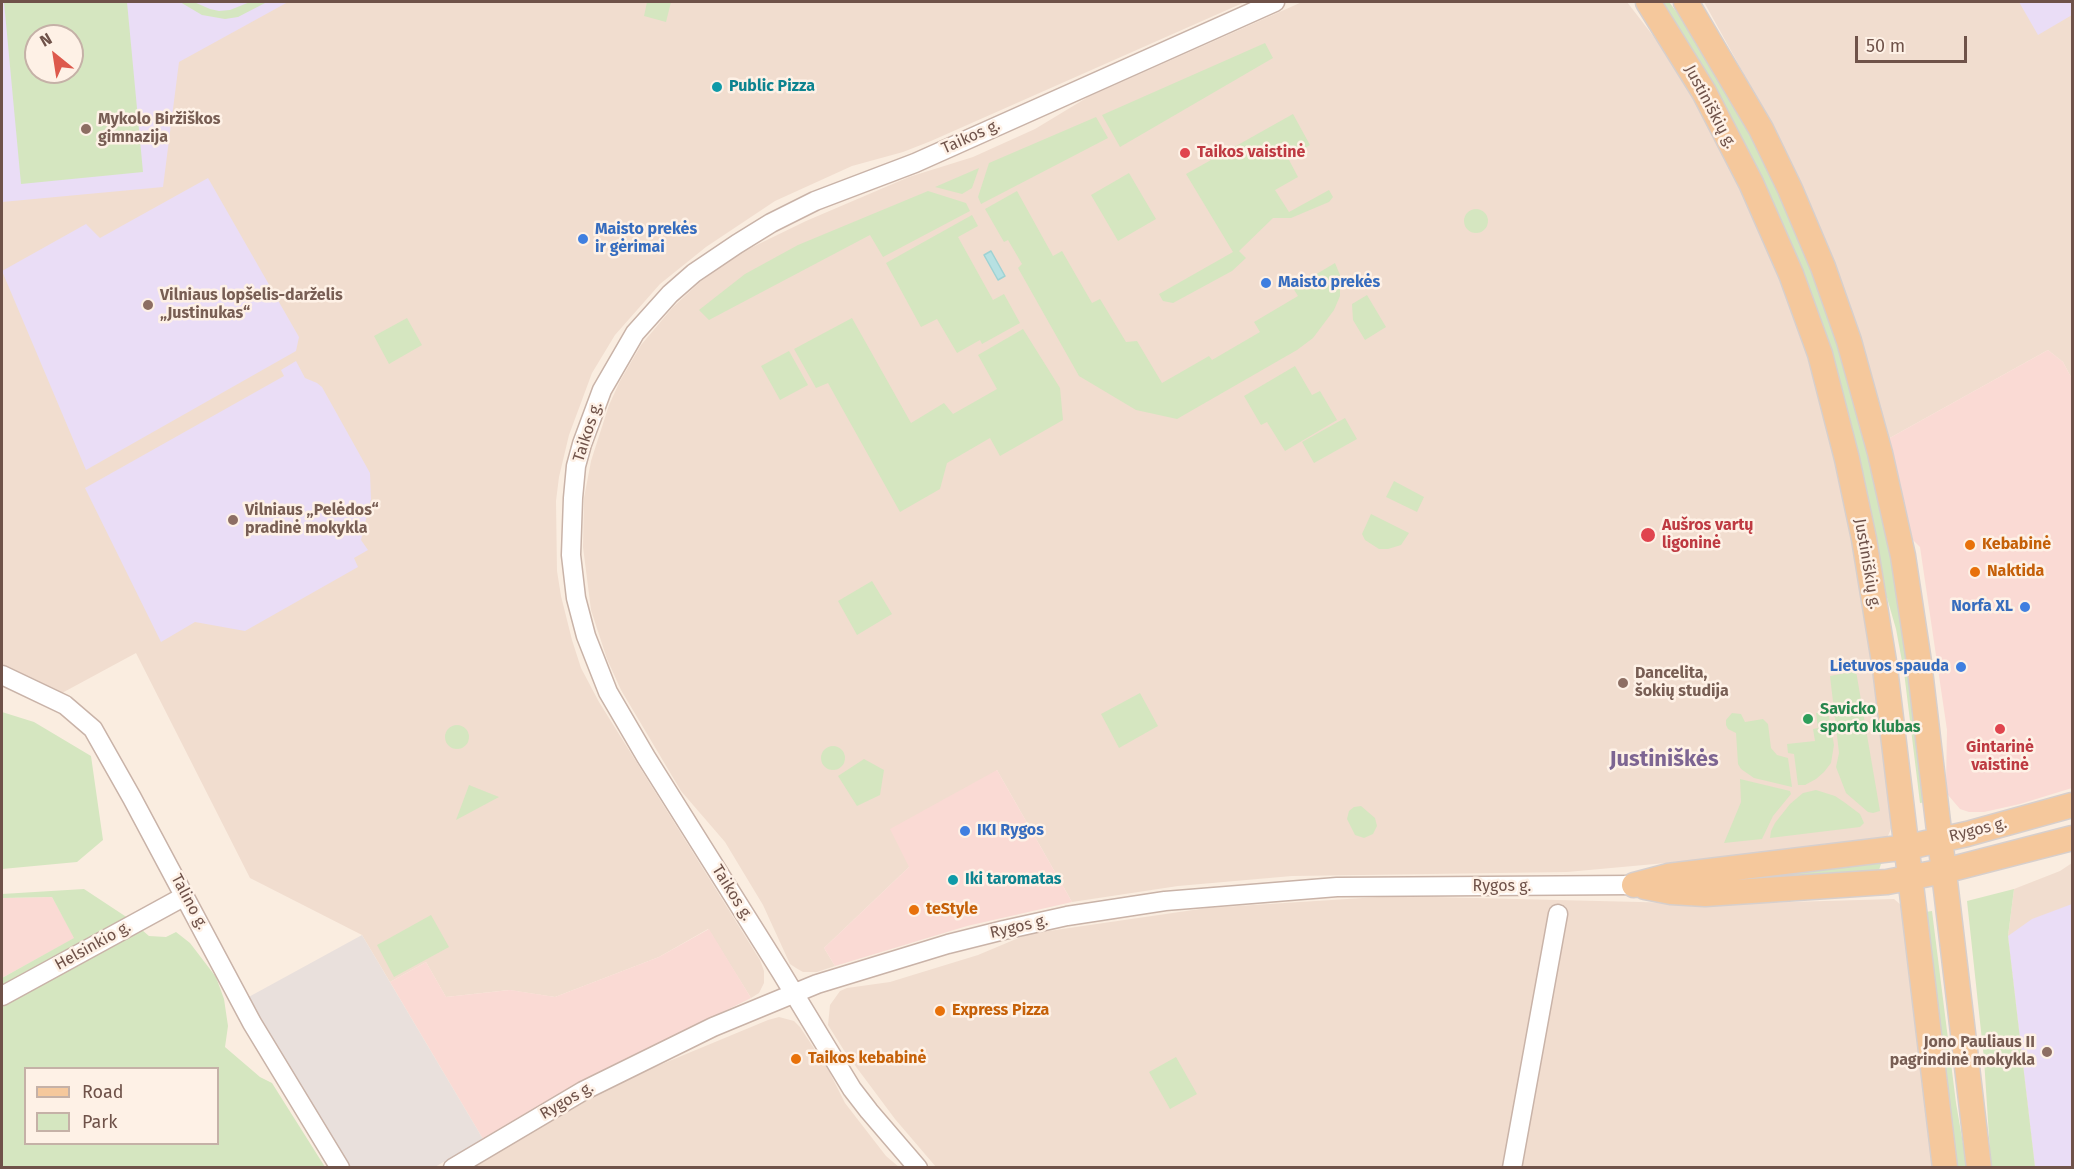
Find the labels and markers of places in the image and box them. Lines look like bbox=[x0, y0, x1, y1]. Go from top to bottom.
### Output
place label: Public Pizza bbox=[729, 77, 815, 97]
marker: Public Pizza bbox=[710, 80, 724, 94]
place label: Mykolo Biržiškos gimnazija bbox=[98, 110, 221, 148]
marker: Mykolo Biržiškos gimnazija bbox=[79, 122, 93, 136]
place label: Taikos vaistinė bbox=[1197, 143, 1305, 163]
marker: Taikos vaistinė bbox=[1178, 146, 1192, 160]
place label: Maisto prekės ir gėrimai bbox=[595, 220, 697, 258]
marker: Maisto prekės ir gėrimai bbox=[576, 232, 590, 246]
place label: Maisto prekės bbox=[1278, 273, 1380, 293]
marker: Maisto prekės bbox=[1259, 276, 1273, 290]
place label: Vilniaus lopšelis-darželis „Justinukas“ bbox=[160, 286, 343, 324]
marker: Vilniaus lopšelis-darželis „Justinukas“ bbox=[141, 298, 155, 312]
place label: Vilniaus „Pelėdos“ pradinė mokykla bbox=[245, 501, 379, 539]
marker: Vilniaus „Pelėdos“ pradinė mokykla bbox=[226, 513, 240, 527]
place label: Aušros vartų ligoninė bbox=[1662, 516, 1753, 554]
marker: Aušros vartų ligoninė bbox=[1639, 526, 1657, 544]
place label: Kebabinė bbox=[1982, 535, 2051, 555]
marker: Kebabinė bbox=[1963, 538, 1977, 552]
place label: Naktida bbox=[1987, 562, 2044, 582]
marker: Naktida bbox=[1968, 565, 1982, 579]
place label: Norfa XL bbox=[1951, 597, 2013, 617]
marker: Norfa XL bbox=[2018, 600, 2032, 614]
place label: Lietuvos spauda bbox=[1830, 657, 1949, 677]
marker: Lietuvos spauda bbox=[1954, 660, 1968, 674]
place label: Dancelita, šokių studija bbox=[1635, 664, 1729, 702]
marker: Dancelita, šokių studija bbox=[1616, 676, 1630, 690]
place label: Savicko sporto klubas bbox=[1820, 700, 1921, 738]
marker: Savicko sporto klubas bbox=[1801, 712, 1815, 726]
marker: Gintarinė vaistinė bbox=[1993, 722, 2007, 736]
place label: Gintarinė vaistinė bbox=[1966, 738, 2034, 776]
place label: IKI Rygos bbox=[977, 821, 1044, 841]
marker: IKI Rygos bbox=[958, 824, 972, 838]
place label: Iki taromatas bbox=[965, 870, 1061, 890]
marker: Iki taromatas bbox=[946, 873, 960, 887]
place label: teStyle bbox=[926, 900, 978, 920]
marker: teStyle bbox=[907, 903, 921, 917]
place label: Express Pizza bbox=[952, 1001, 1049, 1021]
marker: Express Pizza bbox=[933, 1004, 947, 1018]
place label: Jono Pauliaus II pagrindinė mokykla bbox=[1890, 1033, 2035, 1071]
marker: Jono Pauliaus II pagrindinė mokykla bbox=[2040, 1045, 2054, 1059]
place label: Taikos kebabinė bbox=[808, 1049, 926, 1069]
marker: Taikos kebabinė bbox=[789, 1052, 803, 1066]

